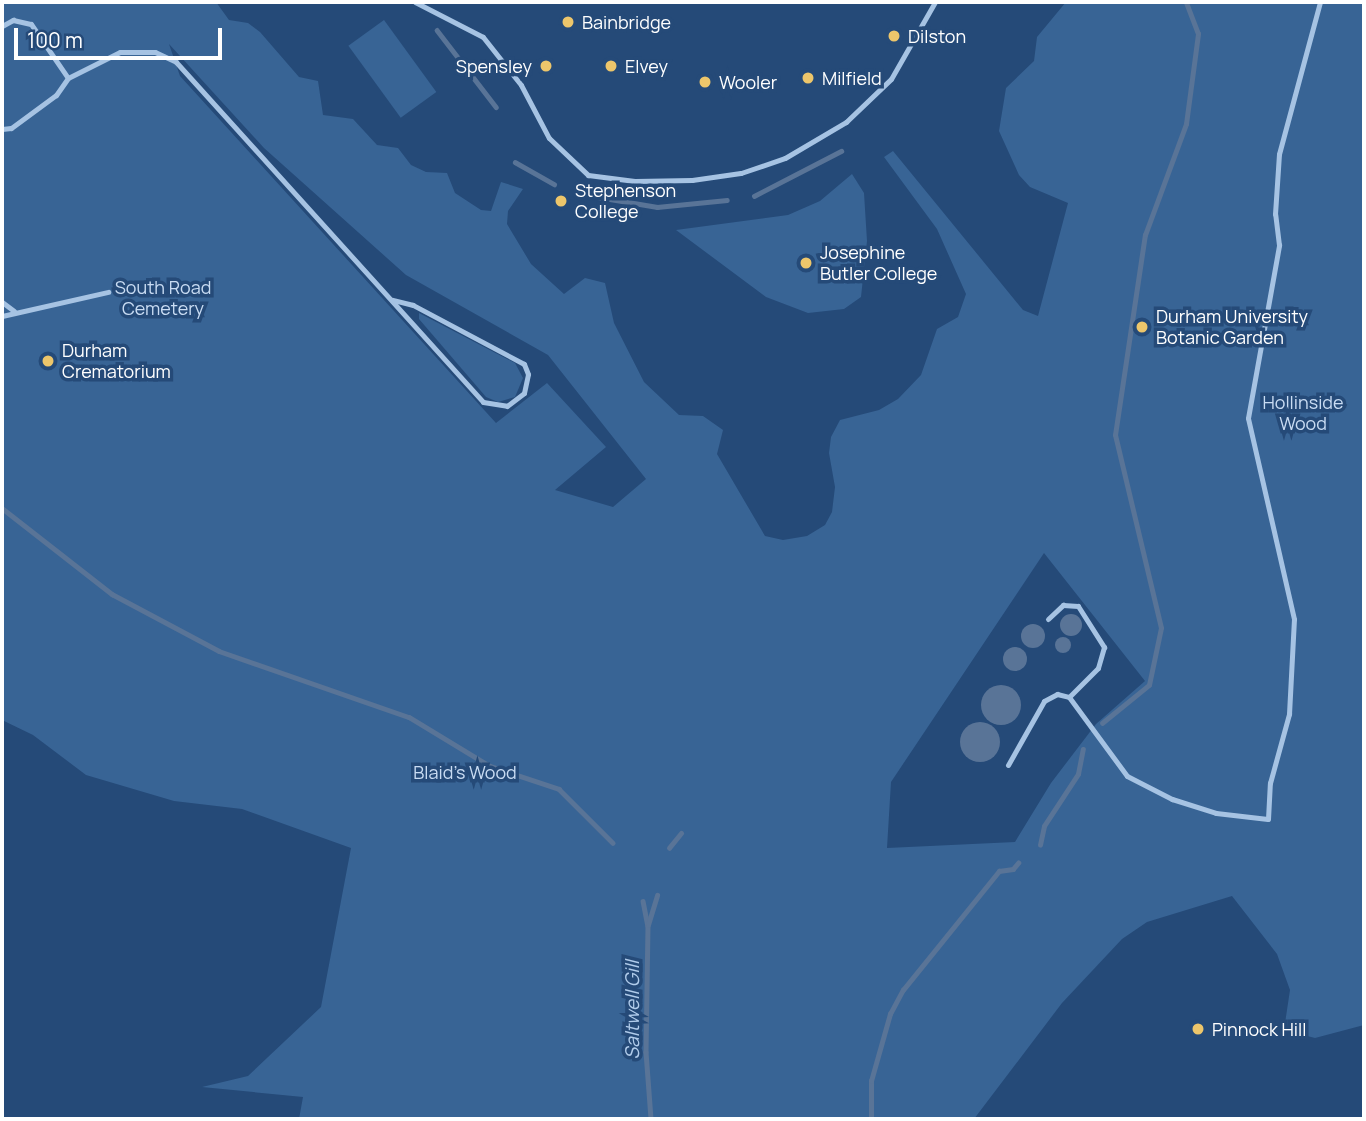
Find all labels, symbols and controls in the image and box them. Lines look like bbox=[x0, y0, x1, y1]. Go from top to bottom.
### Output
place label: Bainbridge bbox=[582, 11, 671, 33]
scale bar bbox=[18, 14, 226, 58]
marker: Bainbridge bbox=[560, 14, 576, 30]
place label: Dilston bbox=[908, 25, 966, 47]
text: 100 m bbox=[27, 26, 83, 54]
marker: Dilston bbox=[886, 28, 902, 44]
place label: Spensley bbox=[456, 55, 532, 77]
place label: Elvey bbox=[625, 55, 668, 77]
marker: Spensley bbox=[538, 58, 554, 74]
marker: Elvey bbox=[603, 58, 619, 74]
place label: Milfield bbox=[822, 67, 882, 89]
marker: Milfield bbox=[800, 70, 816, 86]
place label: Wooler bbox=[719, 71, 777, 93]
marker: Wooler bbox=[697, 74, 713, 90]
place label: Stephenson College bbox=[575, 180, 676, 222]
marker: Stephenson College bbox=[553, 193, 569, 209]
place label: Josephine Butler College bbox=[820, 242, 937, 284]
marker: Josephine Butler College bbox=[798, 255, 814, 271]
park label: South Road Cemetery bbox=[115, 277, 211, 320]
place label: Durham University Botanic Garden bbox=[1156, 306, 1308, 348]
marker: Durham University Botanic Garden bbox=[1134, 319, 1150, 335]
place label: Durham Crematorium bbox=[62, 340, 171, 382]
marker: Durham Crematorium bbox=[40, 353, 56, 369]
park label: Hollinside Wood bbox=[1262, 392, 1344, 434]
park label: Blaid's Wood bbox=[413, 761, 517, 783]
water label: Saltwell Gill bbox=[622, 961, 644, 1059]
place label: Pinnock Hill bbox=[1212, 1018, 1306, 1040]
marker: Pinnock Hill bbox=[1190, 1021, 1206, 1037]

